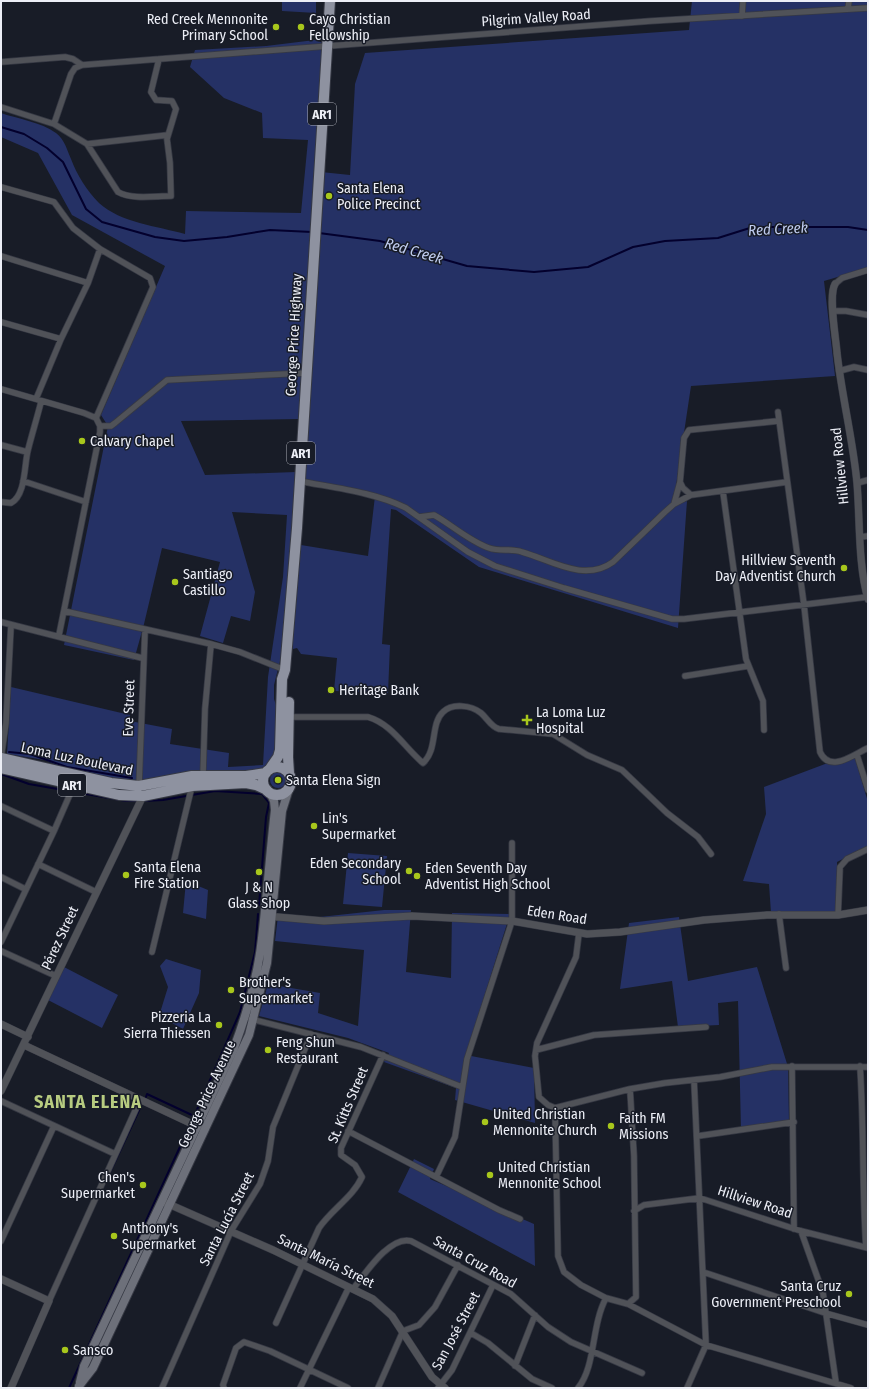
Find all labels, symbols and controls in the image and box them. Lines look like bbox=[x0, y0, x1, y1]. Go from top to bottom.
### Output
street label: Pilgrim Valley Road bbox=[481, 6, 591, 30]
place label: Red Creek Mennonite Primary School bbox=[147, 11, 268, 44]
place label: Cayo Christian Fellowship bbox=[309, 11, 391, 44]
marker: Red Creek Mennonite Primary School bbox=[271, 22, 281, 32]
marker: Cayo Christian Fellowship bbox=[296, 22, 306, 32]
road number: AR1 bbox=[308, 103, 336, 125]
place label: Santa Elena Police Precinct bbox=[337, 180, 421, 213]
marker: Santa Elena Police Precinct bbox=[324, 191, 334, 201]
water label: Red Creek bbox=[748, 218, 809, 240]
water label: Red Creek bbox=[383, 234, 446, 268]
street label: George Price Highway bbox=[282, 272, 306, 397]
street label: Hillview Road bbox=[828, 427, 852, 505]
place label: Calvary Chapel bbox=[90, 433, 174, 450]
marker: Calvary Chapel bbox=[77, 436, 87, 446]
road number: AR1 bbox=[287, 442, 315, 464]
place label: Hillview Seventh Day Adventist Church bbox=[715, 552, 836, 585]
marker: Hillview Seventh Day Adventist Church bbox=[839, 563, 849, 573]
place label: Santiago Castillo bbox=[183, 566, 233, 599]
marker: Santiago Castillo bbox=[170, 577, 180, 587]
street label: Eve Street bbox=[120, 679, 139, 737]
place label: Heritage Bank bbox=[339, 682, 419, 699]
marker: Heritage Bank bbox=[326, 685, 336, 695]
place label: La Loma Luz Hospital bbox=[536, 704, 606, 737]
marker: La Loma Luz Hospital bbox=[521, 714, 533, 726]
street label: Loma Luz Boulevard bbox=[19, 739, 135, 779]
place label: Santa Elena Sign bbox=[286, 772, 381, 789]
road number: AR1 bbox=[58, 774, 86, 796]
marker: Santa Elena Sign bbox=[273, 775, 283, 785]
place label: Lin's Supermarket bbox=[322, 810, 396, 843]
marker: Lin's Supermarket bbox=[309, 821, 319, 831]
place label: Eden Secondary School bbox=[310, 855, 402, 888]
place label: Santa Elena Fire Station bbox=[134, 859, 201, 892]
place label: Eden Seventh Day Adventist High School bbox=[425, 860, 551, 893]
marker: Eden Secondary School bbox=[404, 866, 414, 876]
marker: J & N Glass Shop bbox=[254, 867, 264, 877]
marker: Santa Elena Fire Station bbox=[121, 870, 131, 880]
marker: Eden Seventh Day Adventist High School bbox=[412, 871, 422, 881]
place label: J & N Glass Shop bbox=[228, 879, 290, 912]
street label: Eden Road bbox=[526, 902, 588, 928]
street label: Pérez Street bbox=[38, 903, 82, 973]
place label: Brother's Supermarket bbox=[239, 974, 313, 1007]
marker: Brother's Supermarket bbox=[226, 985, 236, 995]
place label: Pizzeria La Sierra Thiessen bbox=[124, 1009, 211, 1042]
marker: Pizzeria La Sierra Thiessen bbox=[214, 1020, 224, 1030]
place label: Feng Shun Restaurant bbox=[276, 1034, 339, 1067]
street label: George Price Avenue bbox=[175, 1037, 239, 1151]
marker: Feng Shun Restaurant bbox=[263, 1045, 273, 1055]
street label: St. Kitts Street bbox=[324, 1064, 372, 1146]
district label: SANTA ELENA bbox=[34, 1091, 142, 1113]
place label: United Christian Mennonite Church bbox=[493, 1106, 597, 1139]
place label: Faith FM Missions bbox=[619, 1110, 669, 1143]
marker: United Christian Mennonite Church bbox=[480, 1117, 490, 1127]
marker: Faith FM Missions bbox=[606, 1121, 616, 1131]
place label: United Christian Mennonite School bbox=[498, 1159, 602, 1192]
place label: Chen's Supermarket bbox=[61, 1169, 135, 1202]
street label: Santa Lucía Street bbox=[196, 1169, 258, 1269]
marker: United Christian Mennonite School bbox=[485, 1170, 495, 1180]
marker: Chen's Supermarket bbox=[138, 1180, 148, 1190]
street label: Hillview Road bbox=[716, 1182, 794, 1222]
place label: Anthony's Supermarket bbox=[122, 1220, 196, 1253]
street label: Santa María Street bbox=[275, 1230, 378, 1292]
marker: Anthony's Supermarket bbox=[109, 1231, 119, 1241]
street label: Santa Cruz Road bbox=[430, 1232, 520, 1292]
place label: Santa Cruz Government Preschool bbox=[711, 1278, 841, 1311]
street label: San José Street bbox=[428, 1289, 484, 1373]
marker: Santa Cruz Government Preschool bbox=[844, 1289, 854, 1299]
place label: Sansco bbox=[73, 1342, 113, 1359]
marker: Sansco bbox=[60, 1345, 70, 1355]

